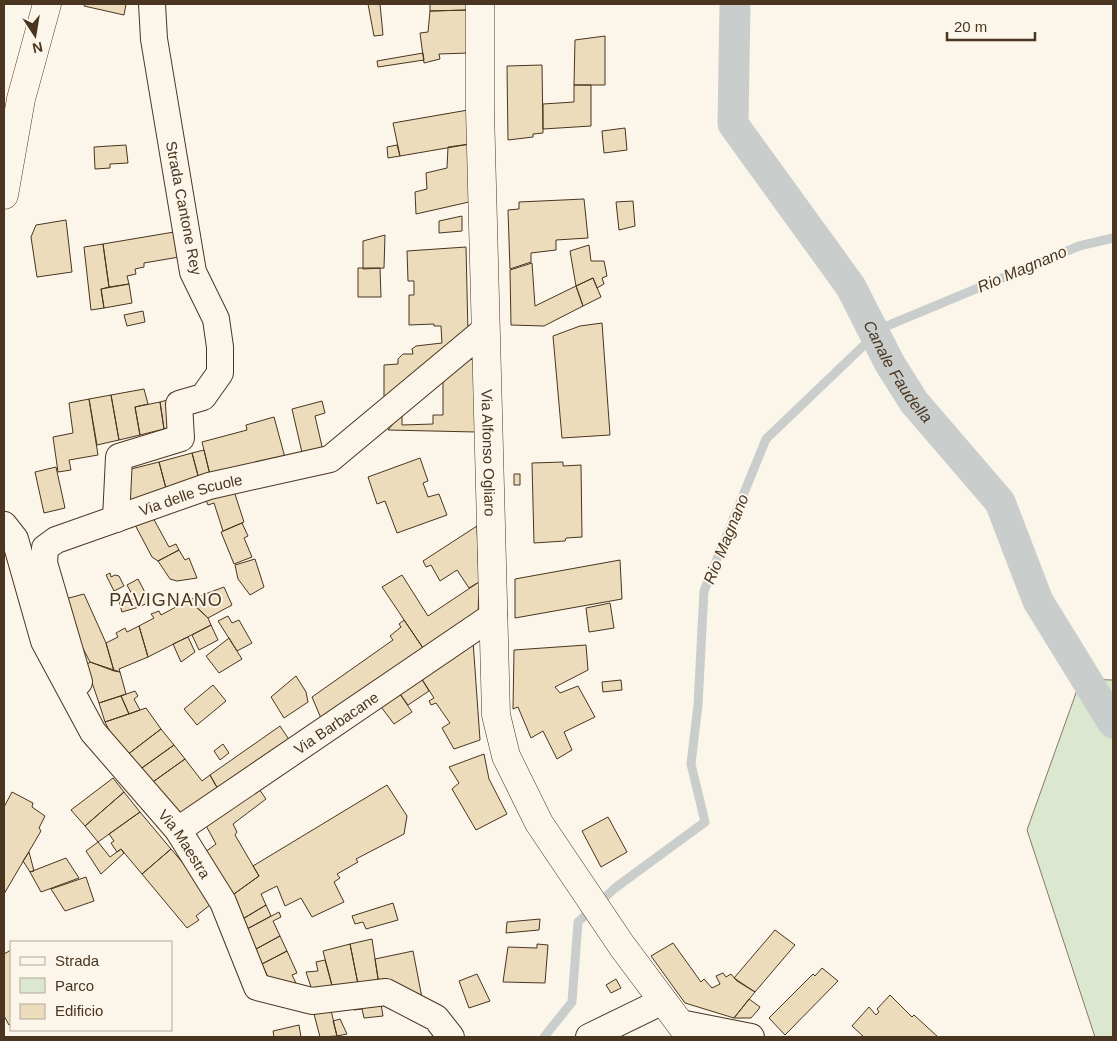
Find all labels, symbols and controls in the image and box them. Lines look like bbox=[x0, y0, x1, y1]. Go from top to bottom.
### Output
north arrow bbox=[10, 10, 60, 60]
scale bar bbox=[947, 10, 1034, 42]
text: 20 m bbox=[954, 18, 987, 35]
text: N bbox=[31, 39, 44, 57]
street label: Strada Cantone Rey bbox=[163, 140, 205, 277]
water label: Rio Magnano bbox=[975, 243, 1069, 295]
water label: Canale Faudella bbox=[861, 317, 936, 426]
street label: Via Alfonso Ogliaro bbox=[479, 389, 499, 517]
street label: Via delle Scuole bbox=[137, 470, 244, 519]
water label: Rio Magnano bbox=[700, 492, 752, 586]
district label: PAVIGNANO bbox=[109, 590, 223, 610]
street label: Via Barbacane bbox=[291, 688, 381, 757]
street label: Via Maestra bbox=[155, 806, 215, 882]
legend bbox=[10, 941, 172, 1031]
text: Strada bbox=[55, 952, 100, 969]
text: Parco bbox=[55, 977, 94, 994]
text: Edificio bbox=[55, 1002, 103, 1019]

